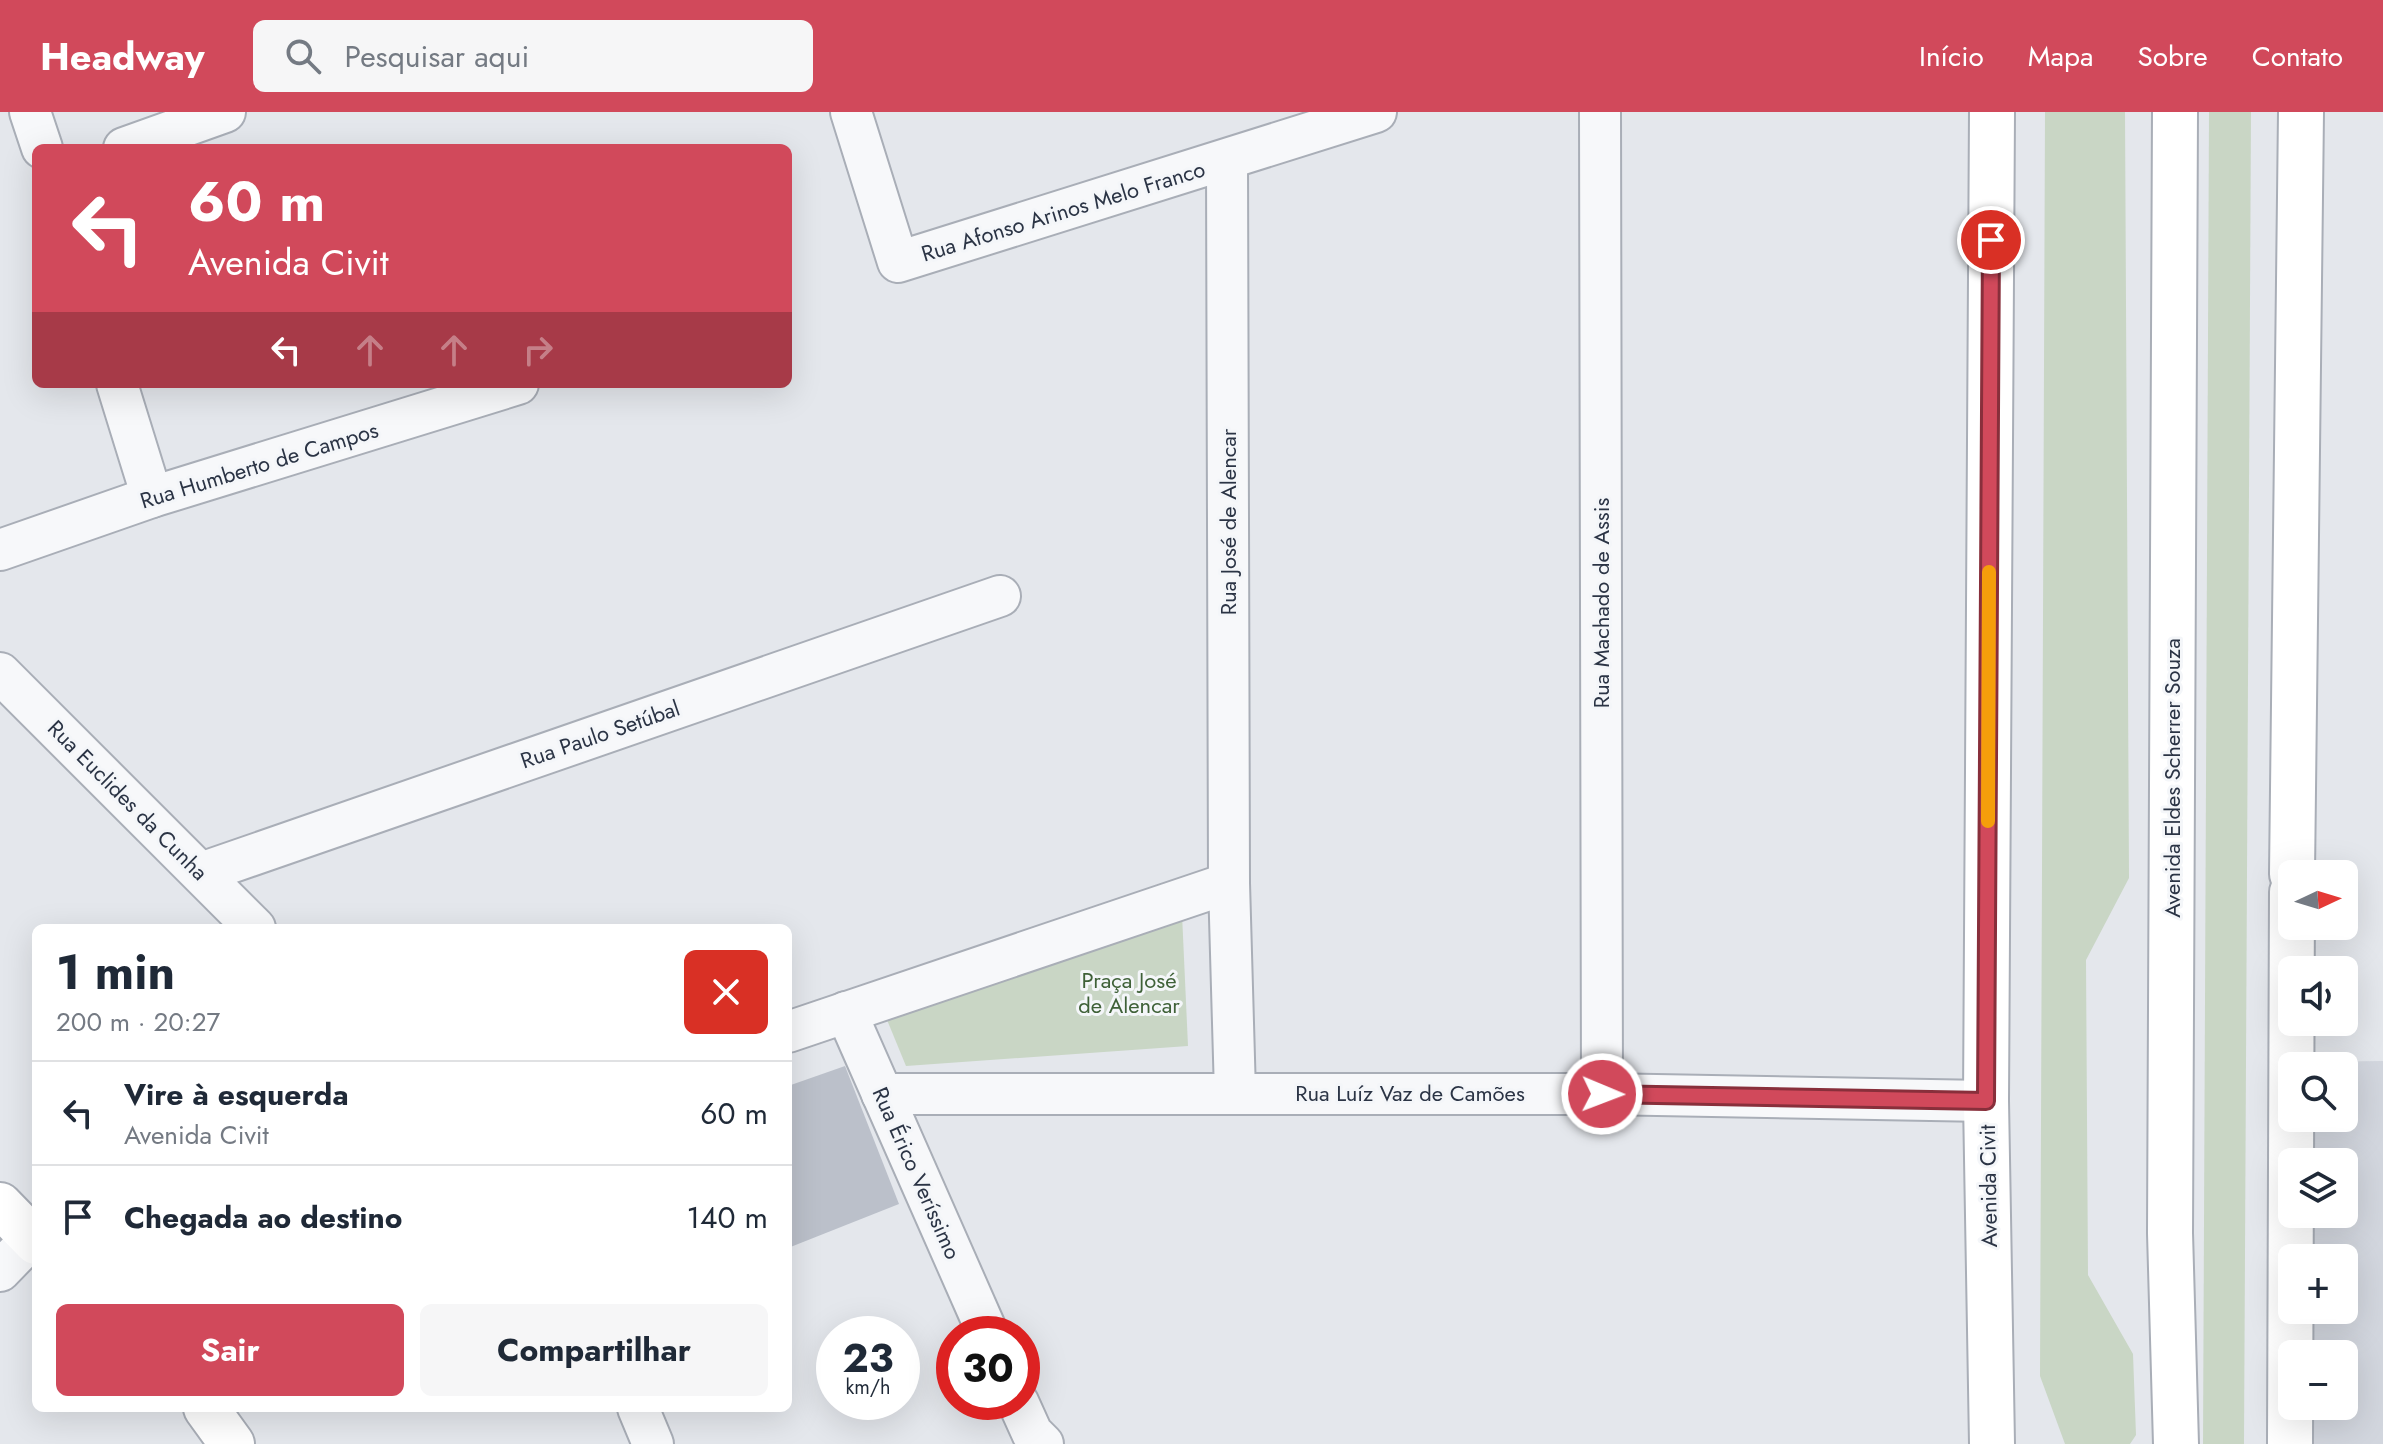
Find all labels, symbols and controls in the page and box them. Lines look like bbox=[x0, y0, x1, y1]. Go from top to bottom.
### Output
search box bbox=[253, 20, 813, 92]
text: Headway bbox=[40, 29, 205, 84]
icon: search bbox=[281, 34, 325, 78]
text: Pesquisar aqui bbox=[345, 35, 529, 78]
text: Início bbox=[1919, 36, 1984, 77]
text: Mapa bbox=[2028, 36, 2093, 77]
text: Sobre bbox=[2137, 36, 2208, 77]
text: Contato bbox=[2252, 36, 2343, 77]
street label: Rua Afonso Arinos Melo Franco bbox=[917, 153, 1209, 269]
text: 60 m bbox=[188, 161, 325, 242]
icon: left bbox=[56, 176, 160, 280]
pin bbox=[1957, 206, 2025, 274]
icon: arrive bbox=[1969, 218, 2013, 262]
text: Avenida Civit bbox=[188, 236, 389, 288]
icon: left bbox=[264, 328, 308, 372]
icon: ahead bbox=[348, 328, 392, 372]
icon: ahead bbox=[432, 328, 476, 372]
icon: right bbox=[516, 328, 560, 372]
street label: Rua Humberto de Campos bbox=[136, 413, 382, 516]
street label: Rua José de Alencar bbox=[1212, 428, 1244, 615]
street label: Rua Machado de Assis bbox=[1585, 498, 1617, 708]
street label: Avenida Eldes Scherrer Souza bbox=[2156, 638, 2188, 918]
street label: Rua Paulo Setúbal bbox=[516, 692, 684, 776]
street label: Rua Euclides da Cunha bbox=[41, 713, 215, 887]
north arrow bbox=[2278, 860, 2358, 940]
map controls bbox=[2278, 860, 2358, 1420]
text: 1 min bbox=[56, 938, 175, 1007]
button: close bbox=[684, 950, 768, 1034]
button: sound bbox=[2278, 956, 2358, 1036]
park label: Praça José de Alencar bbox=[1078, 964, 1180, 1021]
text: 200 m · 20:27 bbox=[56, 1003, 220, 1041]
position arrow bbox=[1560, 1052, 1644, 1136]
button: search bbox=[2278, 1052, 2358, 1132]
text: Vire à esquerda bbox=[124, 1073, 349, 1116]
street label: Rua Luíz Vaz de Camões bbox=[1295, 1077, 1525, 1109]
street label: Rua Érico Veríssimo bbox=[865, 1082, 969, 1264]
icon: left bbox=[56, 1091, 100, 1135]
text: 60 m bbox=[700, 1092, 768, 1135]
text: Avenida Civit bbox=[124, 1116, 269, 1154]
street label: Avenida Civit bbox=[1971, 1124, 2005, 1248]
button: layers bbox=[2278, 1148, 2358, 1228]
icon: arrive bbox=[56, 1195, 100, 1239]
text: Chegada ao destino bbox=[124, 1196, 402, 1239]
text: 140 m bbox=[687, 1196, 768, 1239]
button: + bbox=[2278, 1244, 2358, 1324]
button: Sair bbox=[56, 1304, 404, 1396]
button: Compartilhar bbox=[420, 1304, 768, 1396]
speed limit sign: 30 bbox=[936, 1316, 1040, 1420]
text: 23 bbox=[842, 1329, 894, 1387]
button: − bbox=[2278, 1340, 2358, 1420]
text: km/h bbox=[845, 1373, 891, 1402]

